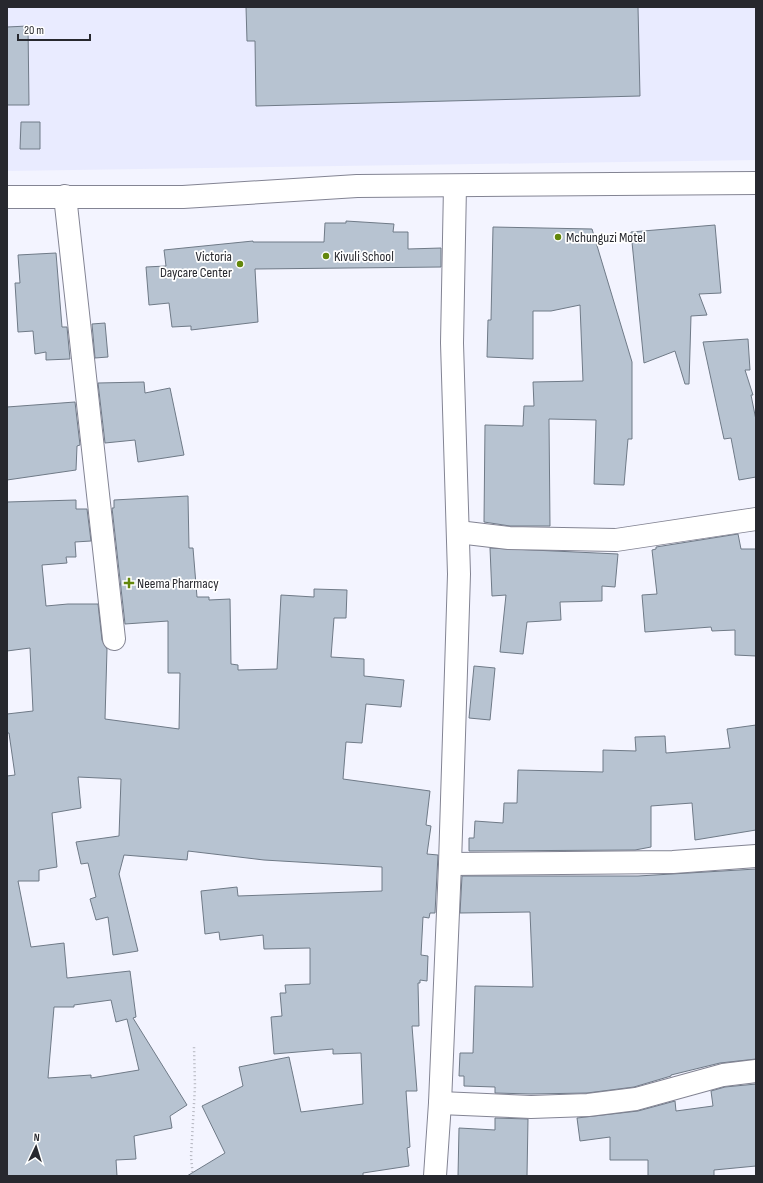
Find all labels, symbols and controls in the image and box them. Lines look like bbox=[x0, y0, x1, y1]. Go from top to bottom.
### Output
scale bar bbox=[18, 16, 90, 42]
text: 20 m bbox=[24, 23, 44, 38]
place label: Mchunguzi Motel bbox=[566, 229, 646, 246]
marker: Mchunguzi Motel bbox=[553, 232, 563, 242]
place label: Victoria Daycare Center bbox=[160, 248, 232, 281]
place label: Kivuli School bbox=[334, 248, 394, 265]
marker: Kivuli School bbox=[321, 251, 331, 261]
marker: Victoria Daycare Center bbox=[235, 259, 245, 269]
place label: Neema Pharmacy bbox=[137, 575, 219, 592]
marker: Neema Pharmacy bbox=[124, 578, 134, 588]
north arrow bbox=[16, 1127, 56, 1167]
text: N bbox=[33, 1131, 40, 1144]

